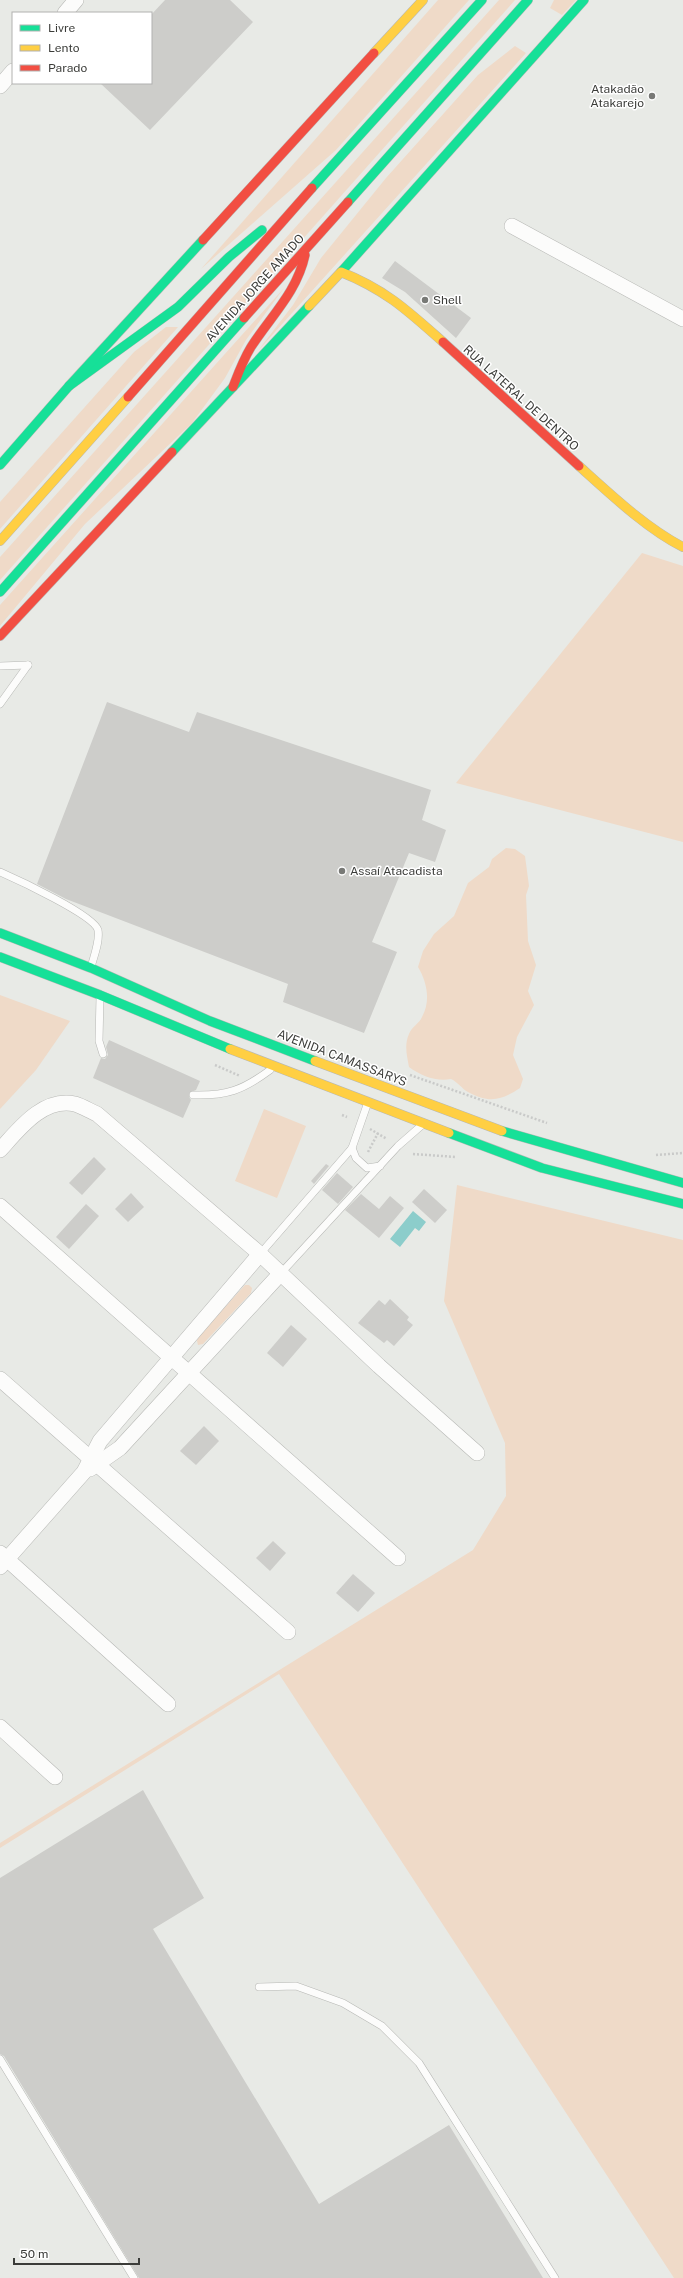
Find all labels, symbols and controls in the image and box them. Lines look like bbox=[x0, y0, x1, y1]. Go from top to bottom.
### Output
legend bbox=[12, 12, 152, 84]
text: Livre bbox=[48, 21, 76, 35]
text: Lento bbox=[48, 41, 80, 55]
text: Parado bbox=[48, 61, 87, 75]
place label: Atakadão Atakarejo bbox=[590, 82, 644, 110]
marker: Atakadão Atakarejo bbox=[647, 91, 657, 101]
street label: AVENIDA JORGE AMADO bbox=[203, 231, 307, 345]
place label: Shell bbox=[433, 293, 462, 307]
marker: Shell bbox=[420, 295, 430, 305]
street label: RUA LATERAL DE DENTRO bbox=[460, 342, 582, 454]
place label: Assaí Atacadista bbox=[350, 864, 443, 878]
marker: Assaí Atacadista bbox=[337, 866, 347, 876]
street label: AVENIDA CAMASSARYS bbox=[275, 1027, 409, 1089]
scale bar bbox=[14, 2240, 139, 2266]
text: 50 m bbox=[20, 2247, 48, 2261]

